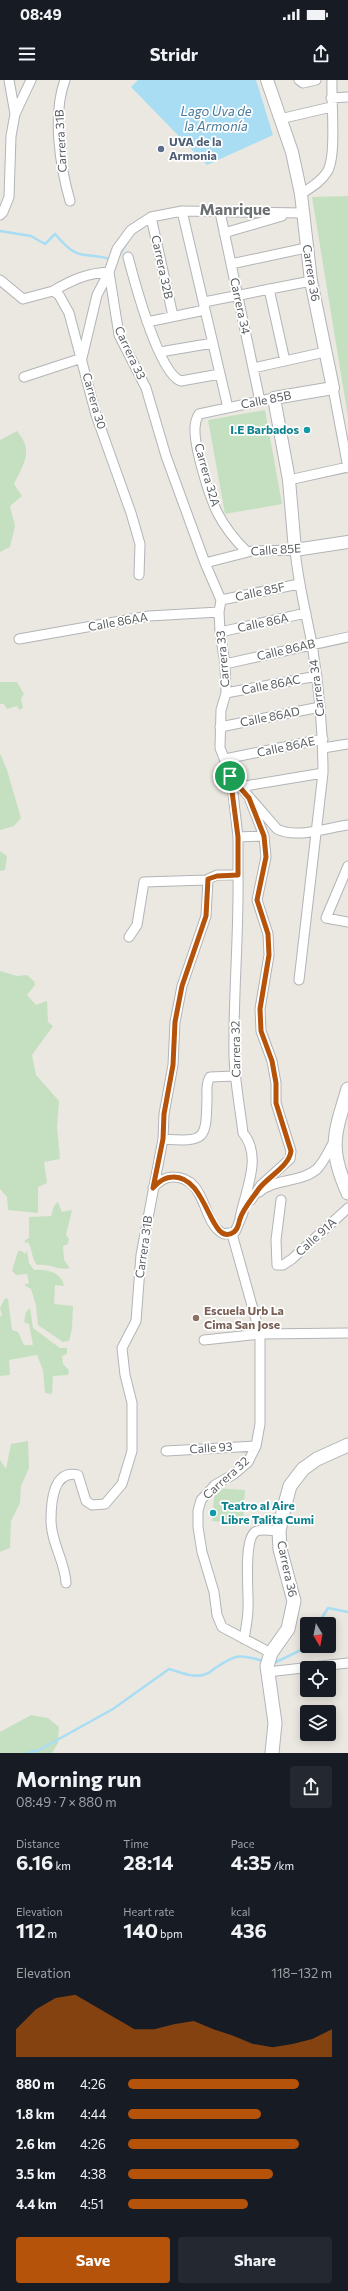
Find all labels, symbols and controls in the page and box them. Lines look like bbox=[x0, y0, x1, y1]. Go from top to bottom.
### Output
text: 08:49 bbox=[20, 5, 62, 23]
icon: menu bbox=[16, 43, 38, 65]
text: Stridr bbox=[150, 43, 198, 65]
icon: share bbox=[310, 43, 332, 65]
water label: Lago Uva de la Armonía bbox=[180, 103, 252, 134]
street label: Carrera 31B bbox=[51, 109, 69, 173]
place label: UVA de la Armonia bbox=[169, 134, 222, 162]
marker: UVA de la Armonia bbox=[156, 144, 166, 154]
district label: Manrique bbox=[200, 199, 270, 218]
street label: Carrera 32B bbox=[149, 234, 177, 300]
street label: Carrera 36 bbox=[301, 243, 323, 302]
street label: Carrera 34 bbox=[228, 276, 254, 335]
street label: Carrera 33 bbox=[112, 324, 149, 382]
street label: Carrera 30 bbox=[80, 371, 110, 431]
street label: Calle 85B bbox=[239, 387, 292, 411]
place label: I.E Barbados bbox=[230, 422, 299, 436]
marker: I.E Barbados bbox=[302, 425, 312, 435]
street label: Carrera 32A bbox=[192, 441, 224, 508]
street label: Calle 85E bbox=[250, 540, 302, 558]
street label: Calle 85F bbox=[234, 579, 286, 603]
street label: Calle 86AA bbox=[87, 609, 149, 633]
street label: Calle 86A bbox=[236, 610, 290, 634]
street label: Carrera 33 bbox=[213, 630, 231, 688]
street label: Calle 86AB bbox=[255, 635, 317, 663]
street label: Carrera 34 bbox=[306, 659, 326, 718]
street label: Calle 86AC bbox=[240, 671, 301, 697]
street label: Calle 86AD bbox=[239, 703, 301, 729]
street label: Calle 86AE bbox=[256, 733, 316, 759]
pin bbox=[213, 759, 247, 793]
icon: arrive bbox=[219, 765, 241, 787]
street label: Carrera 32 bbox=[227, 1020, 242, 1078]
street label: Carrera 31B bbox=[132, 1214, 154, 1279]
street label: Calle 91A bbox=[292, 1214, 339, 1258]
place label: Escuela Urb La Cima San Jose bbox=[204, 1303, 284, 1332]
marker: Escuela Urb La Cima San Jose bbox=[191, 1313, 201, 1323]
street label: Calle 93 bbox=[189, 1438, 233, 1455]
street label: Carrera 32 bbox=[199, 1453, 251, 1502]
place label: Teatro al Aire Libre Talita Cumi bbox=[221, 1498, 314, 1526]
marker: Teatro al Aire Libre Talita Cumi bbox=[208, 1508, 218, 1518]
street label: Carrera 36 bbox=[275, 1539, 301, 1598]
north arrow bbox=[300, 1617, 336, 1653]
map controls bbox=[300, 1617, 336, 1741]
button: locate bbox=[300, 1661, 336, 1697]
button: layers bbox=[300, 1705, 336, 1741]
text: Morning run bbox=[16, 1765, 142, 1792]
button: share bbox=[290, 1766, 332, 1808]
text: 08:49 · 7 × 880 m bbox=[16, 1794, 116, 1810]
text: Distance bbox=[16, 1837, 60, 1850]
text: Time bbox=[123, 1837, 149, 1850]
text: Pace bbox=[231, 1837, 255, 1850]
text: 6.16 bbox=[16, 1850, 53, 1874]
text: 28:14 bbox=[123, 1850, 174, 1874]
text: 4:35 bbox=[231, 1850, 272, 1874]
text: km bbox=[53, 1859, 71, 1872]
text: /km bbox=[272, 1859, 294, 1872]
text: Elevation bbox=[16, 1905, 62, 1918]
text: Heart rate bbox=[123, 1905, 174, 1918]
text: kcal bbox=[231, 1905, 250, 1918]
text: 112 bbox=[16, 1918, 45, 1942]
text: 140 bbox=[123, 1918, 158, 1942]
text: 436 bbox=[231, 1918, 267, 1942]
text: m bbox=[45, 1927, 57, 1940]
text: bpm bbox=[158, 1927, 183, 1940]
text: Elevation bbox=[16, 1965, 71, 1981]
text: 118–132 m bbox=[271, 1965, 332, 1981]
text: 880 m bbox=[16, 2076, 55, 2092]
text: 4:26 bbox=[80, 2076, 106, 2092]
text: 1.8 km bbox=[16, 2106, 54, 2122]
text: 4:44 bbox=[80, 2106, 106, 2122]
text: 2.6 km bbox=[16, 2136, 56, 2152]
text: 4:26 bbox=[80, 2136, 106, 2152]
text: 3.5 km bbox=[16, 2166, 56, 2182]
text: 4:38 bbox=[80, 2166, 106, 2182]
text: 4.4 km bbox=[16, 2196, 57, 2212]
text: 4:51 bbox=[80, 2196, 104, 2212]
button: Save bbox=[16, 2237, 170, 2283]
button: Share bbox=[178, 2237, 332, 2283]

